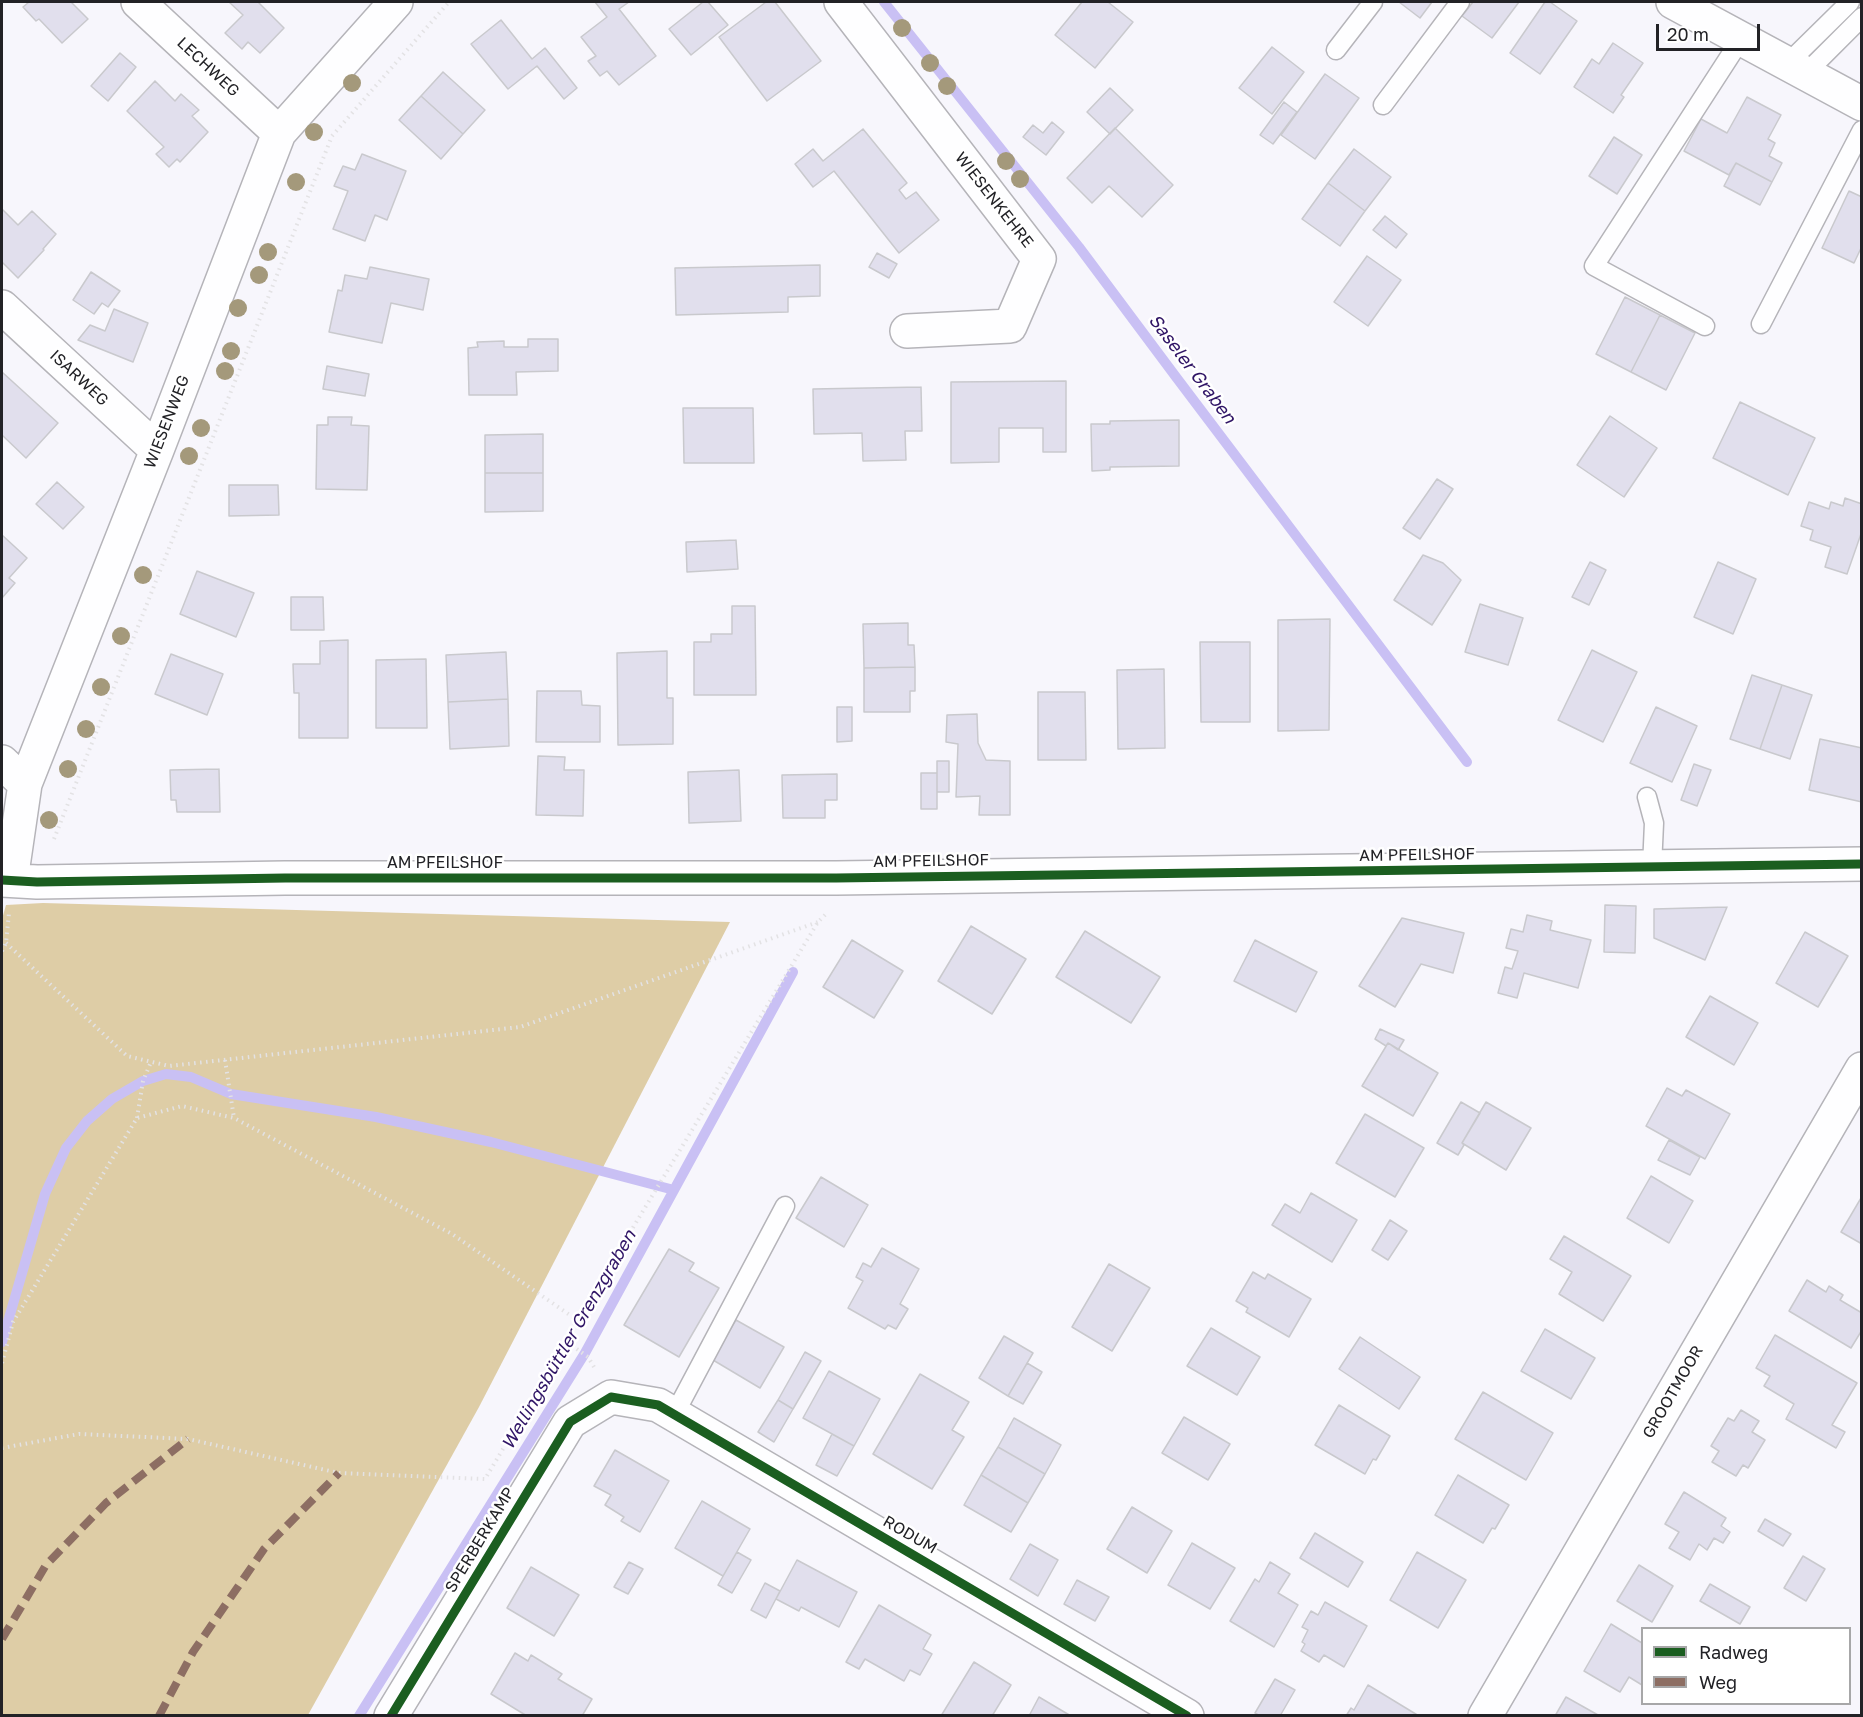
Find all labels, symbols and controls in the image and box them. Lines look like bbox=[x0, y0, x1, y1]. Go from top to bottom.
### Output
scale bar bbox=[1659, 12, 1762, 50]
text: 20 m bbox=[1667, 23, 1709, 45]
street label: LECHWEG bbox=[173, 33, 243, 101]
street label: WIESENKEHRE bbox=[951, 148, 1037, 252]
water label: Saseler Graben bbox=[1144, 310, 1240, 428]
street label: ISARWEG bbox=[46, 346, 112, 410]
street label: WIESENWEG bbox=[140, 373, 194, 471]
street label: AM PFEILSHOF bbox=[1359, 844, 1475, 866]
street label: AM PFEILSHOF bbox=[873, 850, 989, 872]
street label: AM PFEILSHOF bbox=[387, 853, 503, 873]
water label: Wellingsbüttler Grenzgraben bbox=[497, 1227, 641, 1453]
street label: GROOTMOOR bbox=[1639, 1342, 1707, 1442]
street label: SPERBERKAMP bbox=[441, 1484, 519, 1596]
street label: RODUM bbox=[879, 1512, 941, 1558]
legend bbox=[1641, 1627, 1851, 1705]
text: Radweg bbox=[1699, 1641, 1768, 1663]
text: Weg bbox=[1699, 1671, 1737, 1693]

